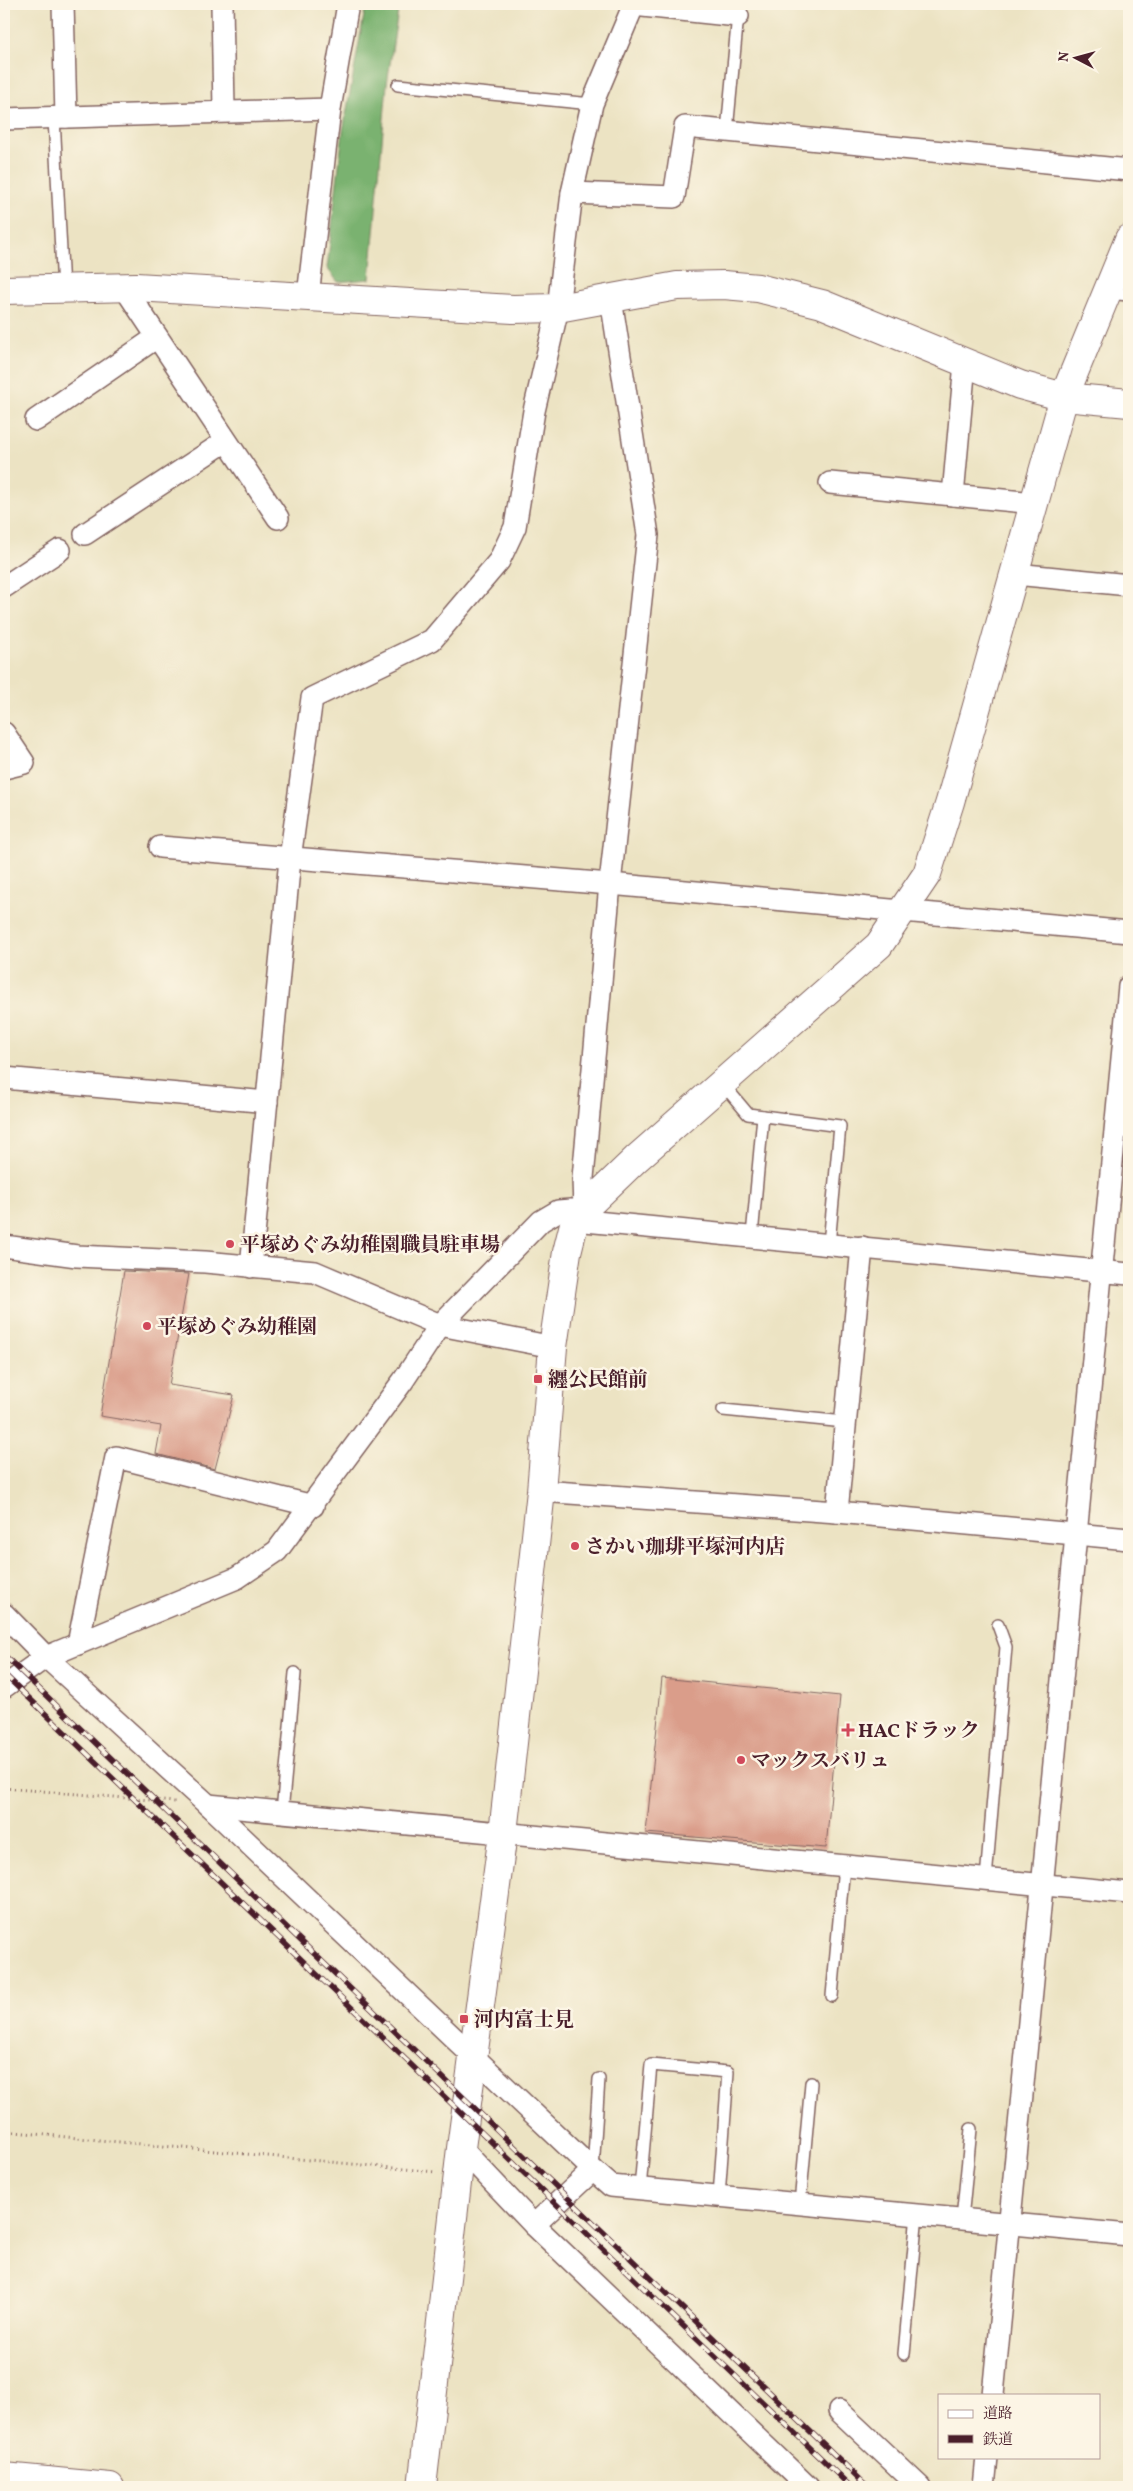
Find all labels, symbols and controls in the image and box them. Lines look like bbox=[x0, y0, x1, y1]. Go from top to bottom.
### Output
north arrow bbox=[1050, 32, 1100, 82]
text: N bbox=[1055, 51, 1075, 63]
place label: 平塚めぐみ幼稚園職員駐車場 bbox=[240, 1232, 500, 1260]
marker: 平塚めぐみ幼稚園職員駐車場 bbox=[224, 1238, 236, 1250]
place label: 平塚めぐみ幼稚園 bbox=[157, 1314, 317, 1342]
marker: 平塚めぐみ幼稚園 bbox=[141, 1320, 153, 1332]
place label: 纒公民館前 bbox=[548, 1367, 648, 1395]
marker: 纒公民館前 bbox=[532, 1373, 544, 1385]
place label: さかい珈琲平塚河内店 bbox=[585, 1534, 785, 1562]
marker: さかい珈琲平塚河内店 bbox=[569, 1540, 581, 1552]
place label: HACドラック bbox=[858, 1718, 980, 1746]
marker: HACドラック bbox=[842, 1724, 854, 1736]
place label: マックスバリュ bbox=[751, 1748, 889, 1776]
marker: マックスバリュ bbox=[735, 1754, 747, 1766]
place label: 河内富士見 bbox=[474, 2007, 574, 2035]
marker: 河内富士見 bbox=[458, 2013, 470, 2025]
legend bbox=[938, 2394, 1100, 2458]
text: 道路 bbox=[983, 2404, 1013, 2425]
text: 鉄道 bbox=[983, 2430, 1013, 2451]

